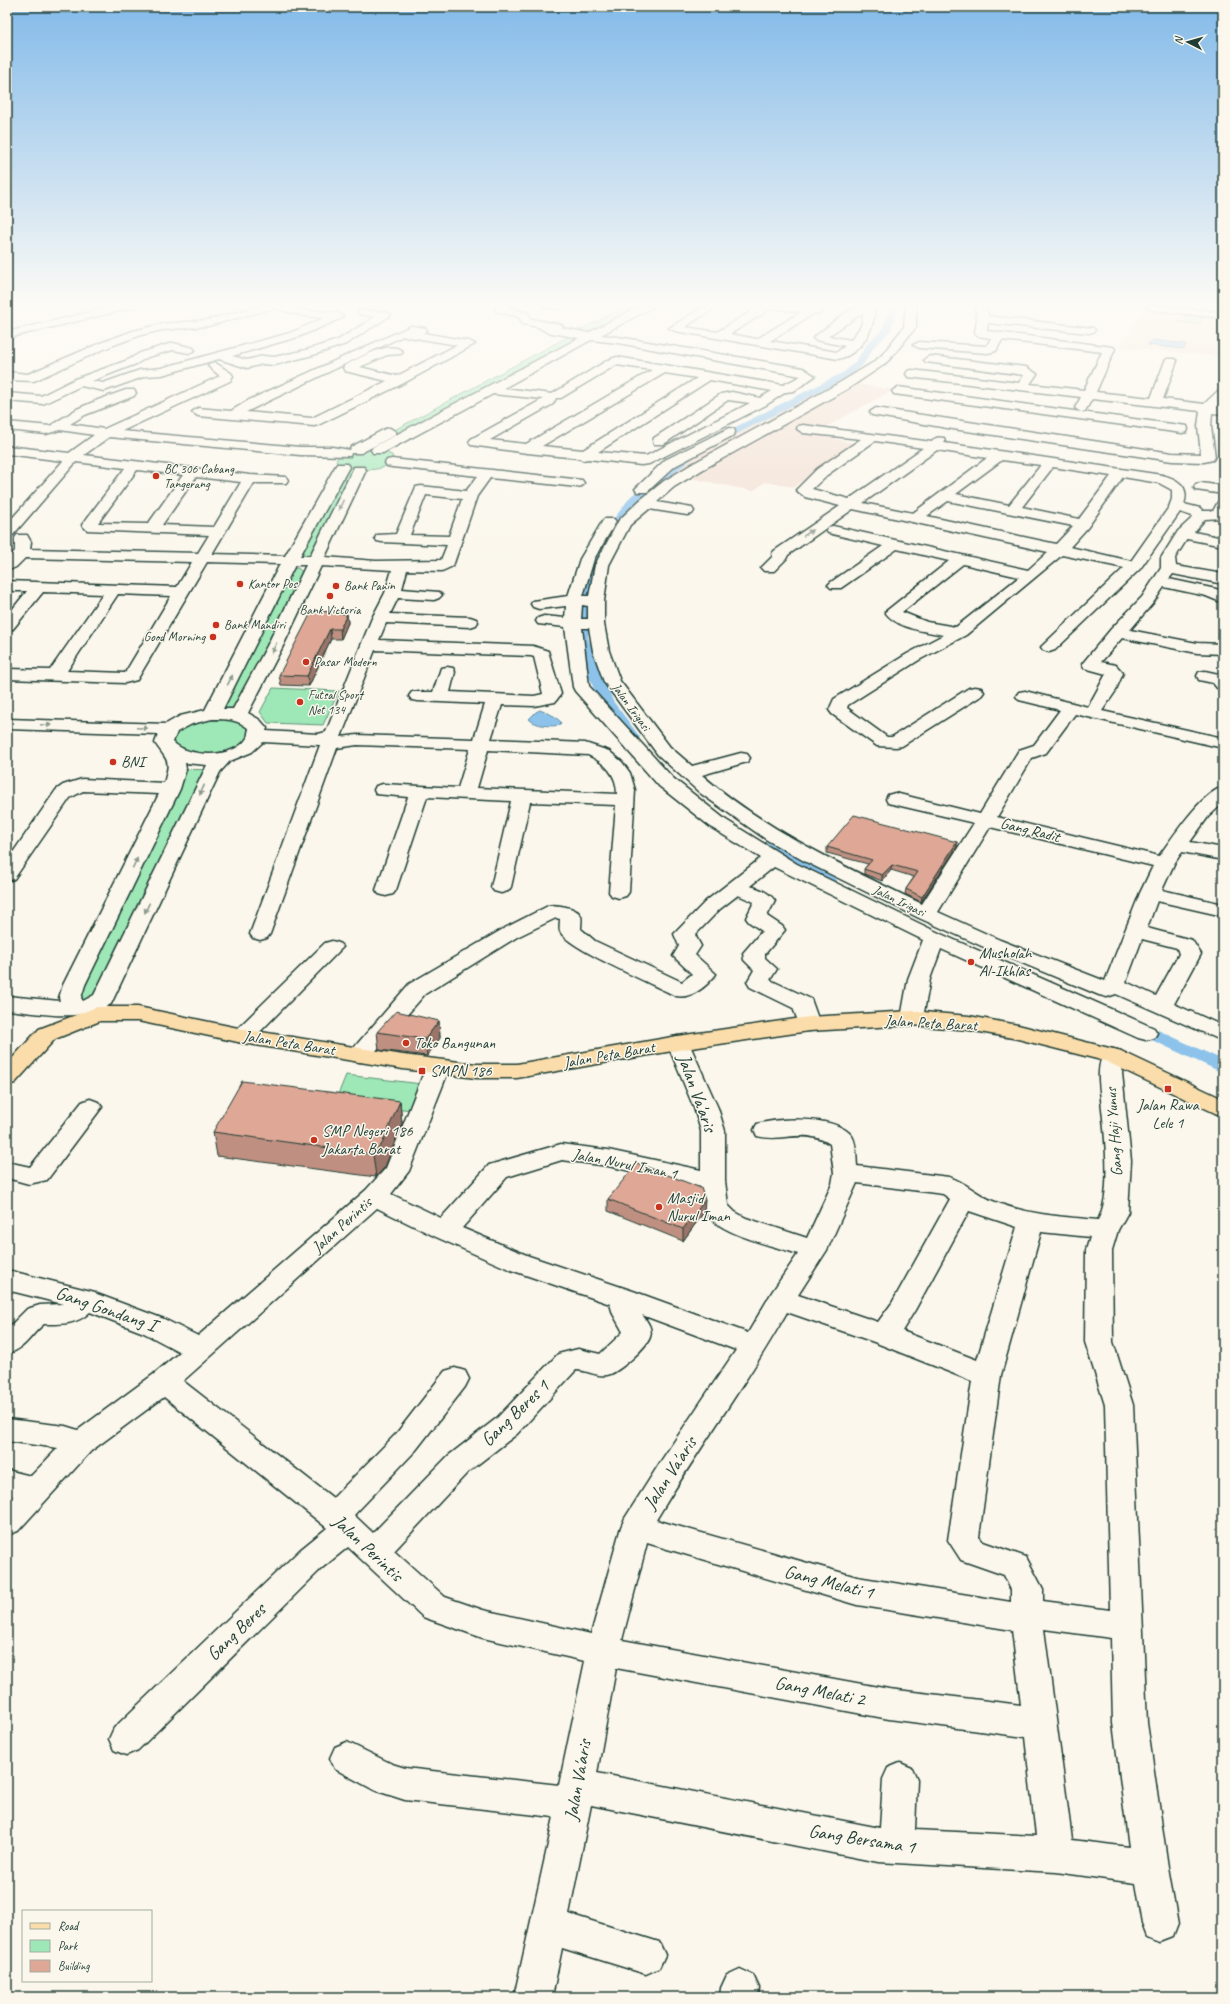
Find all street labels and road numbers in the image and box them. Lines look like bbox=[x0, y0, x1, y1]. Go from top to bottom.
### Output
street label: Jalan Irigasi bbox=[608, 679, 655, 735]
street label: Gang Radit bbox=[998, 813, 1063, 847]
street label: Jalan Irigasi bbox=[870, 881, 929, 921]
street label: Jalan Peta Barat bbox=[883, 1011, 980, 1036]
street label: Jalan Peta Barat bbox=[241, 1026, 338, 1060]
street label: Jalan Peta Barat bbox=[561, 1037, 658, 1073]
street label: Jalan Va'aris bbox=[671, 1050, 723, 1137]
street label: Gang Haji Yunus bbox=[1101, 1086, 1127, 1177]
street label: Jalan Nurul Iman 1 bbox=[570, 1144, 680, 1184]
street label: Jalan Perintis bbox=[307, 1192, 377, 1258]
street label: Gang Gondang I bbox=[52, 1281, 164, 1339]
street label: Gang Beres 1 bbox=[476, 1373, 555, 1452]
street label: Jalan Va'aris bbox=[637, 1431, 703, 1515]
street label: Jalan Perintis bbox=[327, 1509, 409, 1588]
street label: Gang Melati 1 bbox=[782, 1559, 878, 1605]
street label: Gang Beres bbox=[201, 1596, 272, 1666]
street label: Gang Melati 2 bbox=[773, 1671, 869, 1712]
street label: Jalan Va'aris bbox=[559, 1736, 597, 1823]
street label: Gang Bersama 1 bbox=[807, 1819, 918, 1859]

